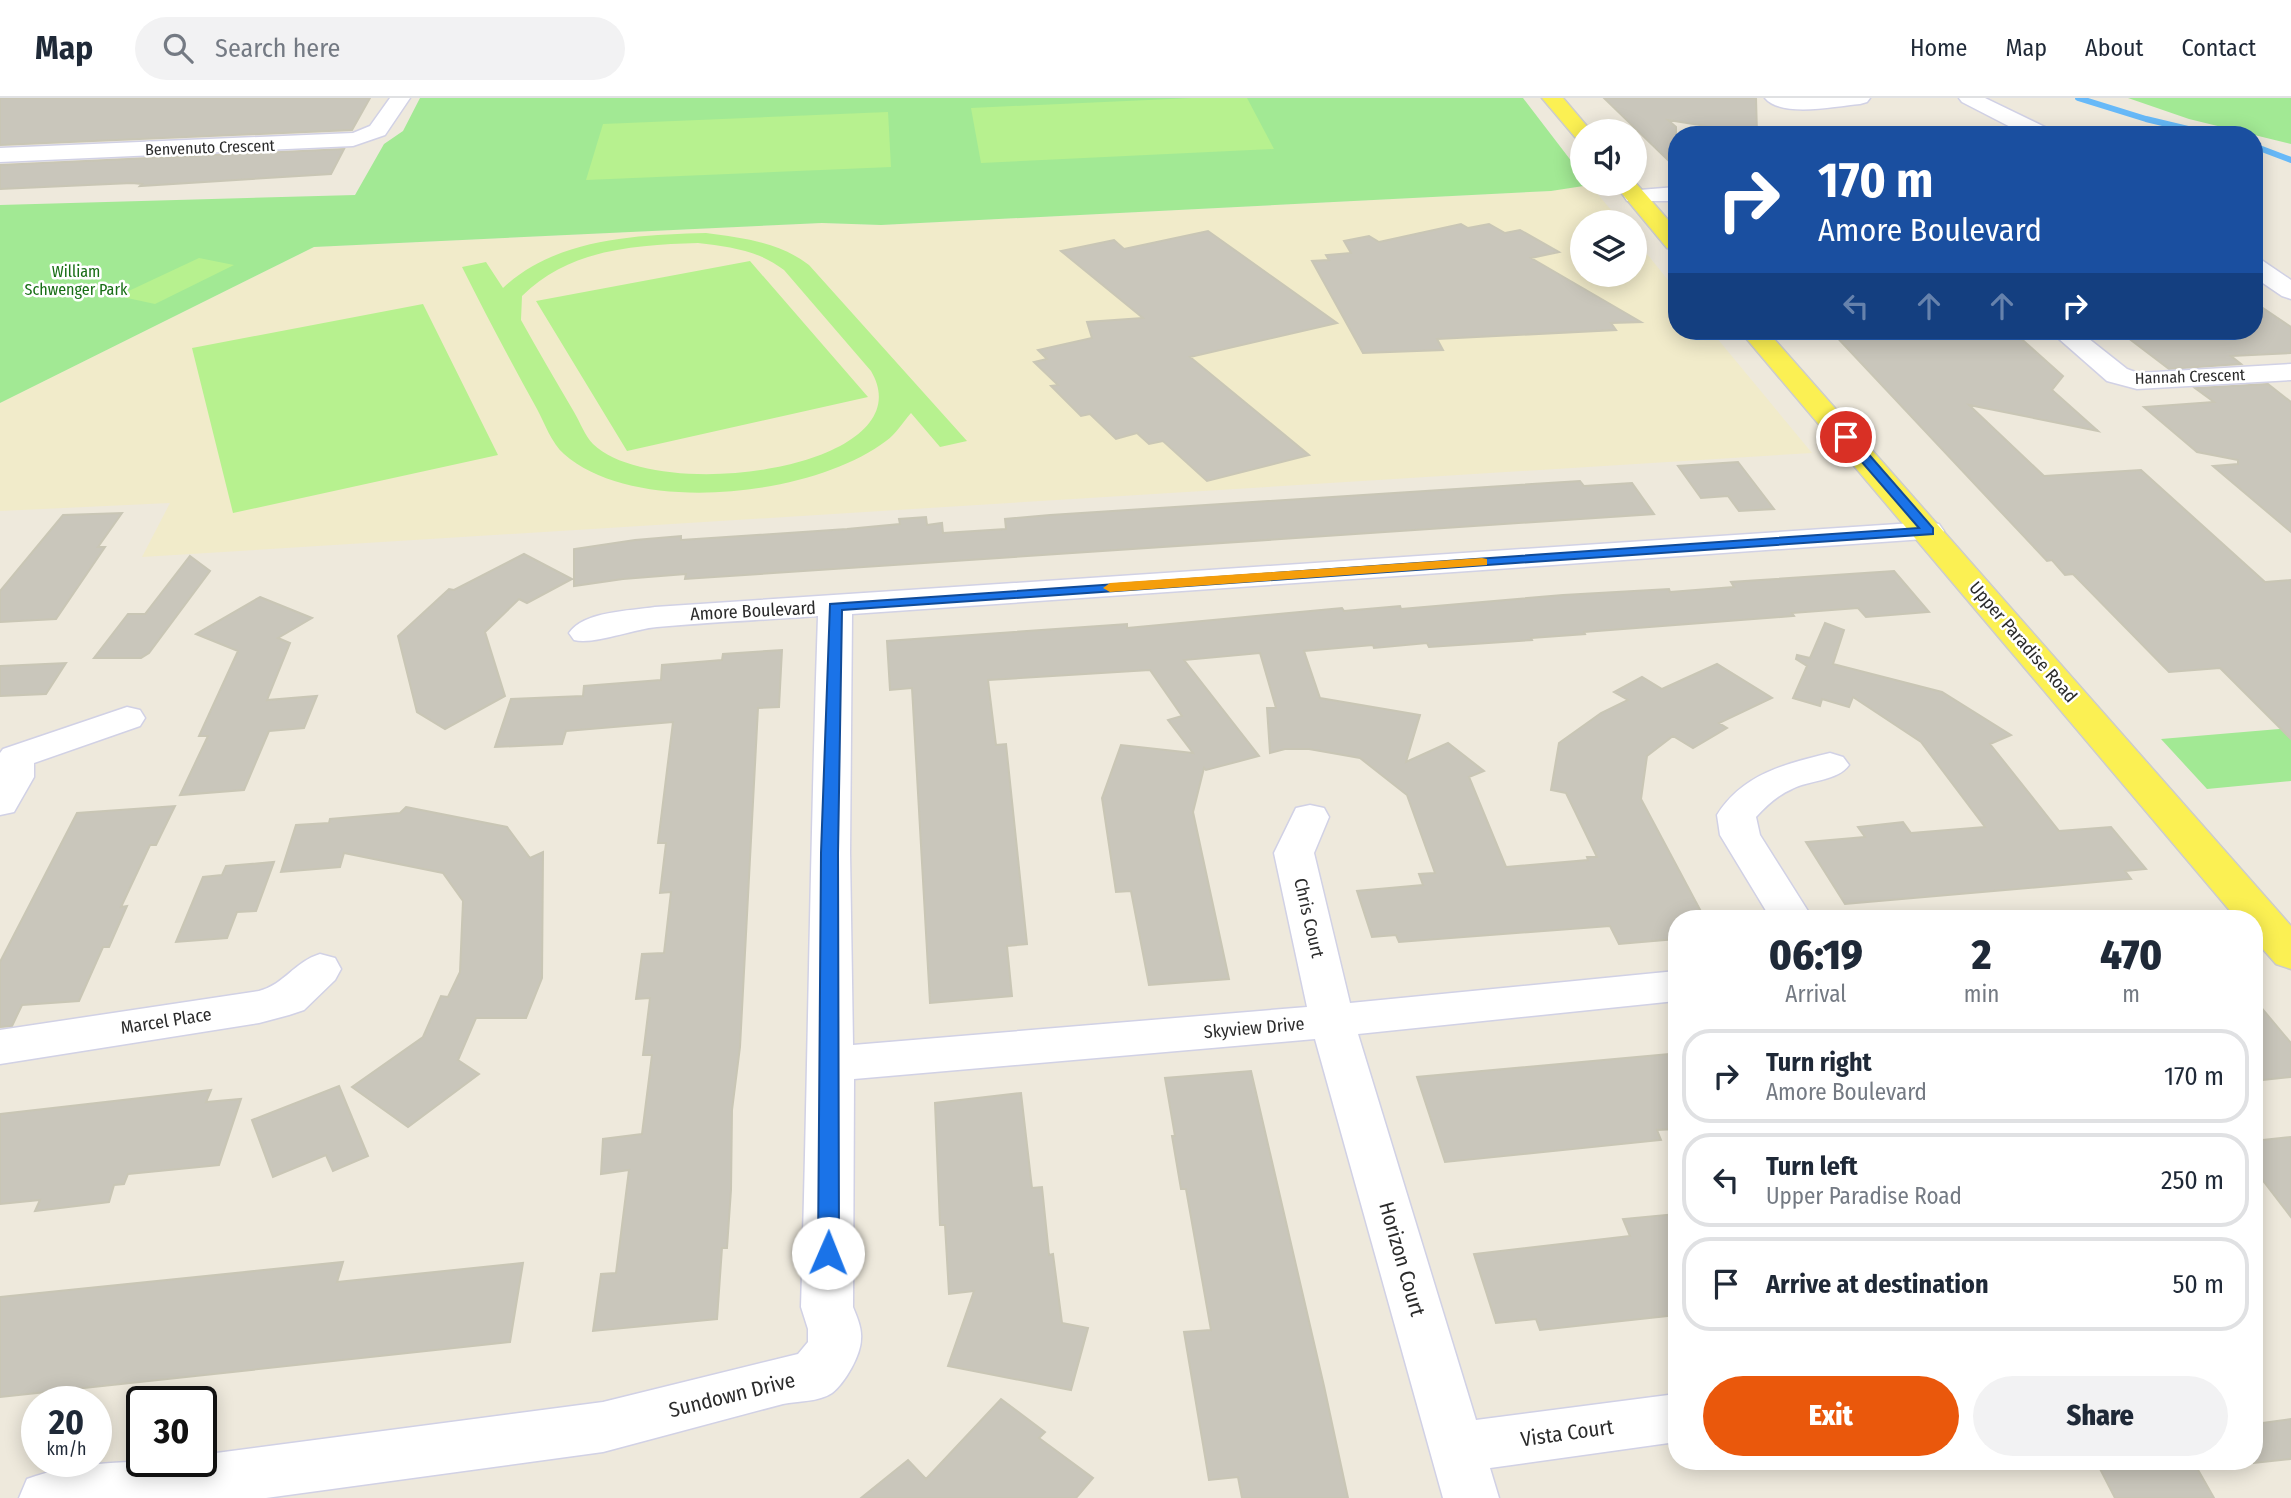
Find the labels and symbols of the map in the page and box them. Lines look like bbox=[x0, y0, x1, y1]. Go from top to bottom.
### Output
street label: Benvenuto Crescent bbox=[145, 136, 276, 159]
park label: William Schwenger Park bbox=[25, 262, 128, 299]
street label: Hannah Crescent bbox=[2135, 365, 2246, 388]
pin bbox=[1816, 407, 1876, 467]
street label: Upper Paradise Road bbox=[1964, 577, 2082, 707]
street label: Amore Boulevard bbox=[690, 597, 816, 625]
street label: Chris Court bbox=[1289, 876, 1329, 960]
street label: Marcel Place bbox=[119, 1003, 213, 1039]
street label: Skyview Drive bbox=[1203, 1013, 1305, 1043]
street label: Horizon Court bbox=[1373, 1199, 1431, 1319]
position arrow bbox=[791, 1216, 865, 1290]
street label: Sundown Drive bbox=[666, 1367, 798, 1423]
speed limit sign: 30 bbox=[126, 1386, 217, 1477]
street label: Vista Court bbox=[1519, 1414, 1615, 1452]

